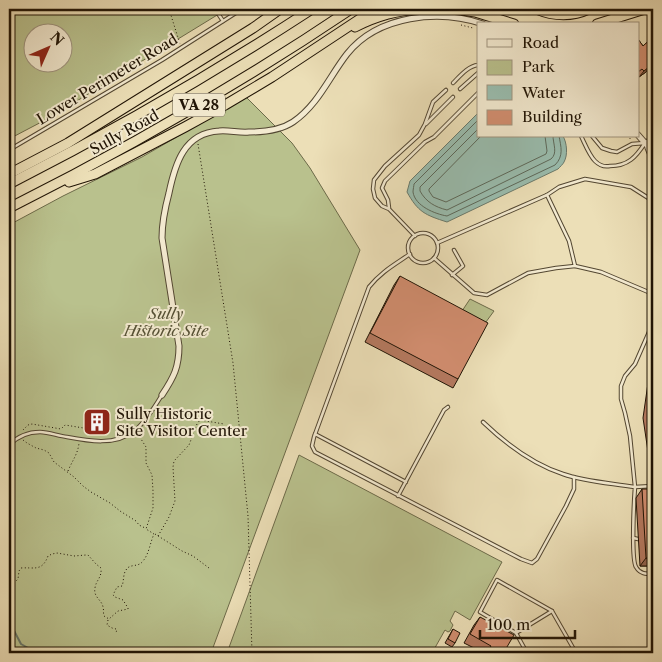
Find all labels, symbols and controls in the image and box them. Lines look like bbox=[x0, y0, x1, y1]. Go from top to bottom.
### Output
north arrow bbox=[22, 22, 72, 72]
legend bbox=[477, 22, 640, 138]
text: N bbox=[47, 28, 68, 49]
street label: Lower Perimeter Road bbox=[33, 29, 181, 129]
text: Road bbox=[522, 33, 559, 52]
text: Park bbox=[522, 57, 556, 76]
text: Water bbox=[521, 83, 566, 102]
road number: VA 28 bbox=[173, 94, 225, 116]
street label: Sully Road bbox=[86, 105, 162, 159]
text: Building bbox=[522, 107, 582, 126]
park label: Sully Historic Site bbox=[123, 304, 209, 340]
place label: Sully Historic Site Visitor Center bbox=[116, 404, 248, 440]
building icon: Sully Historic Site Visitor Center bbox=[82, 407, 112, 437]
scale bar bbox=[480, 607, 574, 639]
text: 100 m bbox=[487, 615, 530, 634]

